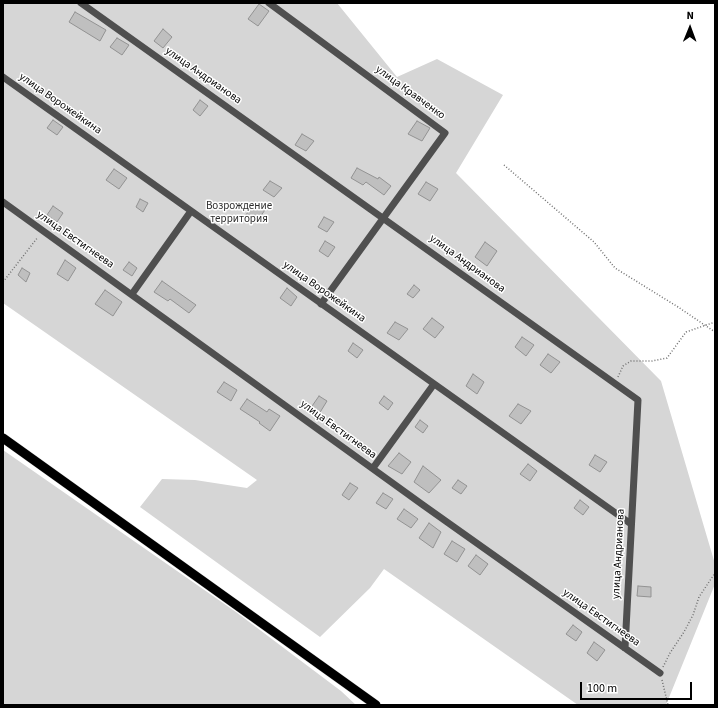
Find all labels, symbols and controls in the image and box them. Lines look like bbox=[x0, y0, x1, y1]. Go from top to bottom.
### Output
north arrow bbox=[670, 8, 710, 48]
text: N bbox=[686, 8, 694, 23]
street label: улица Андрианова bbox=[162, 45, 244, 107]
street label: улица Кравченко bbox=[373, 63, 447, 123]
street label: улица Ворожейкина bbox=[16, 70, 104, 138]
park label: Возрождение территория bbox=[206, 200, 272, 226]
street label: улица Евстигнеева bbox=[34, 208, 116, 272]
street label: улица Андрианова bbox=[427, 232, 507, 296]
street label: улица Ворожейкина bbox=[280, 258, 368, 326]
street label: улица Евстигнеева bbox=[297, 398, 379, 462]
street label: улица Андрианова bbox=[610, 509, 628, 599]
street label: улица Евстигнеева bbox=[560, 586, 642, 650]
scale bar bbox=[582, 674, 694, 700]
text: 100 m bbox=[587, 680, 617, 697]

